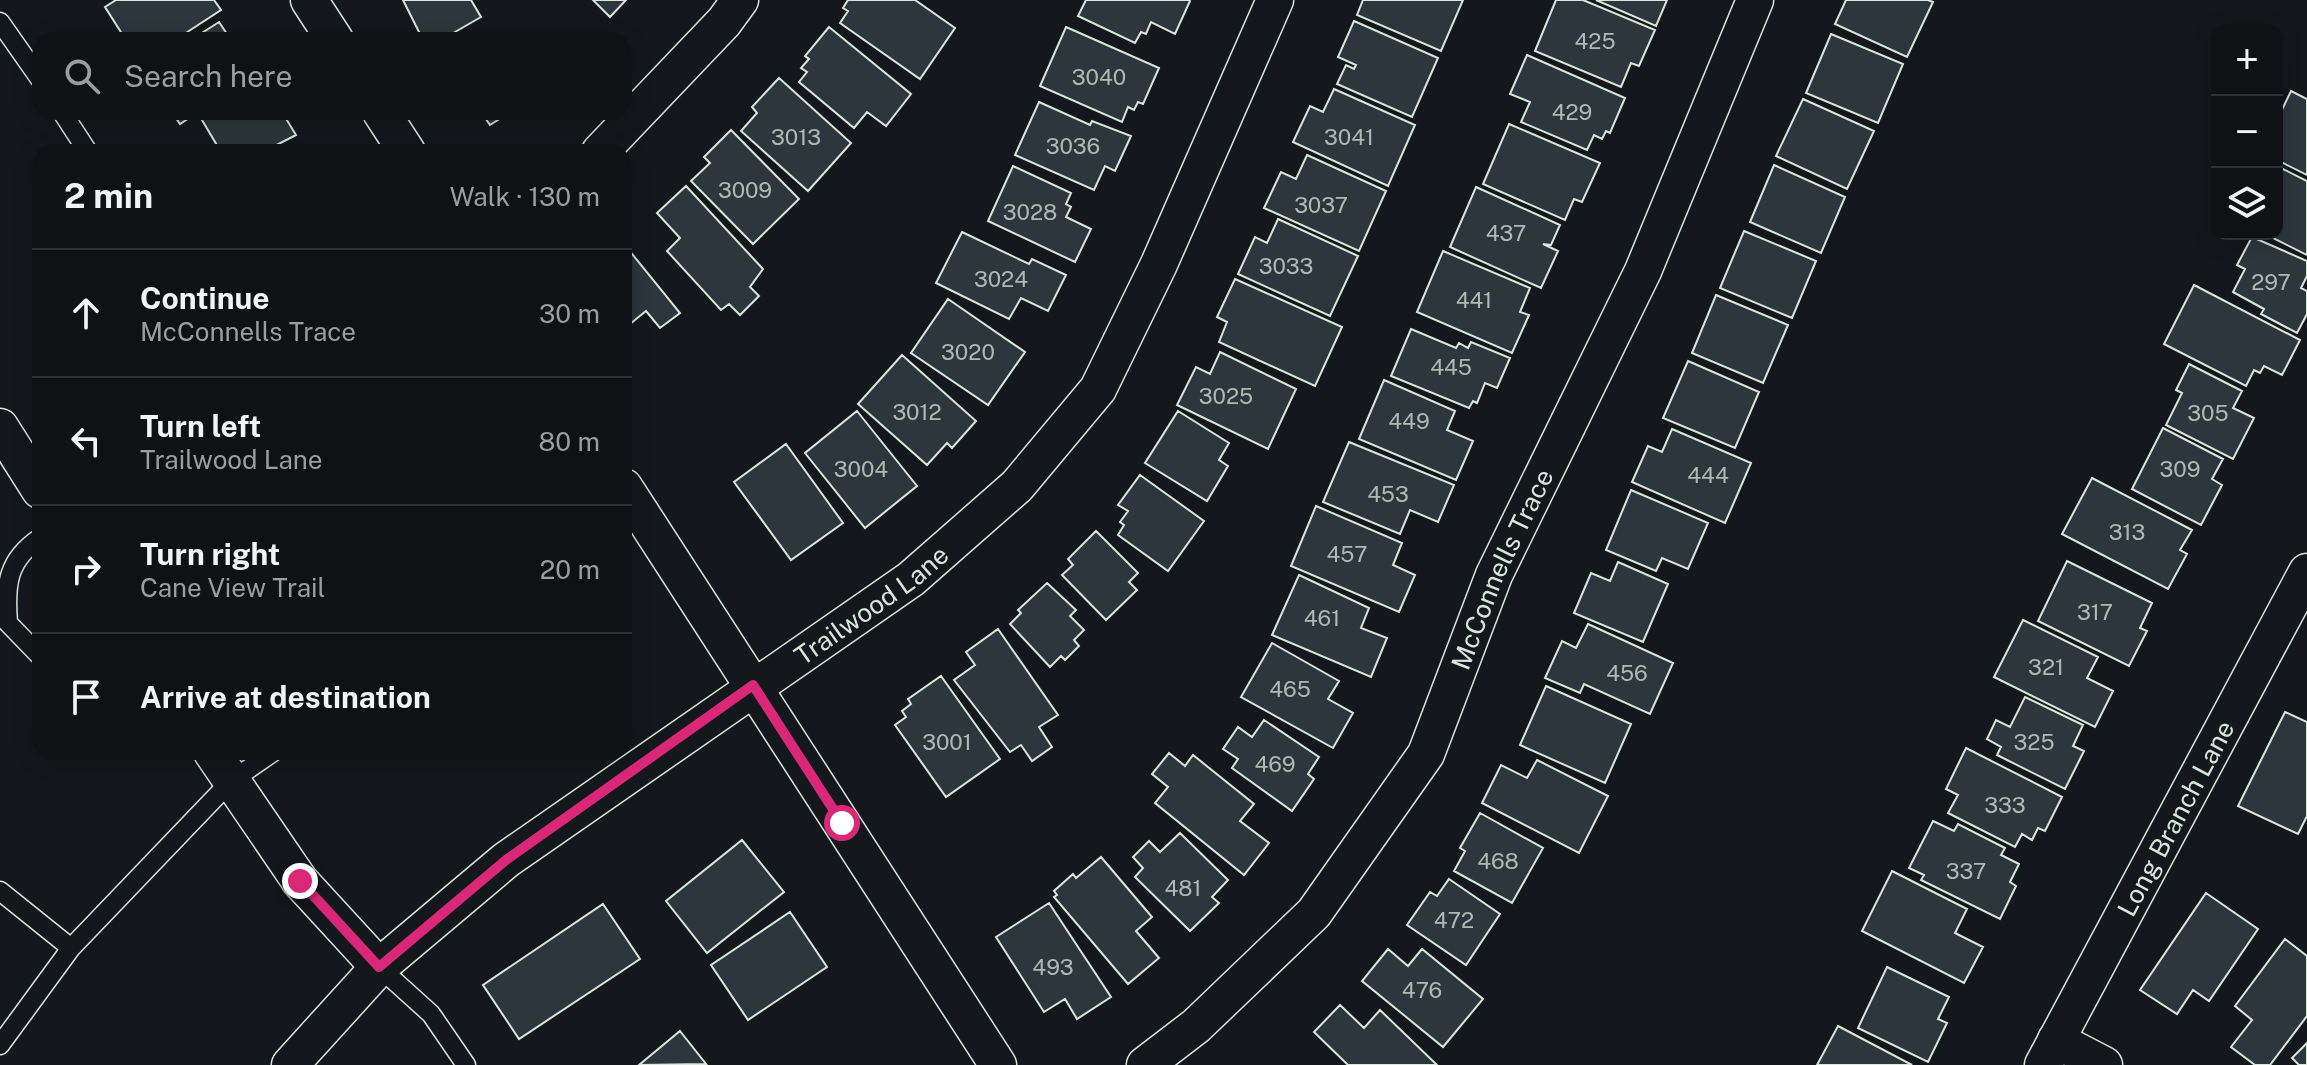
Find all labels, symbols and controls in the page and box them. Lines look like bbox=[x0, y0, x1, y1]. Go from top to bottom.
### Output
map controls bbox=[2211, 24, 2283, 240]
button: + bbox=[2211, 24, 2283, 96]
house number: 425 bbox=[1574, 28, 1616, 54]
search box bbox=[32, 32, 632, 120]
icon: search bbox=[60, 54, 104, 98]
text: Search here bbox=[124, 58, 292, 94]
house number: 3040 bbox=[1072, 64, 1126, 90]
button: − bbox=[2211, 96, 2283, 168]
house number: 429 bbox=[1552, 99, 1592, 125]
house number: 3013 bbox=[771, 124, 821, 150]
house number: 3041 bbox=[1324, 124, 1374, 150]
house number: 3036 bbox=[1046, 133, 1100, 159]
button: layers bbox=[2211, 168, 2283, 240]
text: 2 min bbox=[64, 176, 153, 216]
house number: 3009 bbox=[718, 177, 772, 203]
text: Walk · 130 m bbox=[450, 181, 600, 212]
house number: 3037 bbox=[1294, 192, 1348, 218]
house number: 3028 bbox=[1003, 199, 1057, 225]
house number: 437 bbox=[1486, 220, 1526, 246]
house number: 3033 bbox=[1259, 253, 1313, 279]
house number: 3024 bbox=[974, 266, 1028, 292]
house number: 297 bbox=[2251, 269, 2291, 295]
text: Continue bbox=[140, 280, 270, 316]
house number: 441 bbox=[1456, 287, 1492, 313]
icon: ahead bbox=[64, 291, 108, 335]
text: 30 m bbox=[539, 298, 600, 329]
text: McConnells Trace bbox=[140, 316, 356, 347]
house number: 3020 bbox=[941, 339, 995, 365]
house number: 445 bbox=[1430, 354, 1472, 380]
house number: 3025 bbox=[1199, 383, 1253, 409]
house number: 3012 bbox=[892, 399, 942, 425]
house number: 305 bbox=[2187, 400, 2229, 426]
text: Turn left bbox=[140, 408, 261, 444]
house number: 449 bbox=[1388, 408, 1430, 434]
icon: left bbox=[64, 419, 108, 463]
text: 80 m bbox=[539, 426, 600, 457]
text: Trailwood Lane bbox=[140, 444, 323, 475]
house number: 3004 bbox=[834, 456, 888, 482]
house number: 309 bbox=[2160, 456, 2200, 482]
house number: 444 bbox=[1687, 462, 1729, 488]
street label: McConnells Trace bbox=[1444, 464, 1559, 674]
house number: 453 bbox=[1367, 481, 1409, 507]
house number: 313 bbox=[2109, 519, 2145, 545]
text: Turn right bbox=[140, 536, 280, 572]
street label: Trailwood Lane bbox=[788, 538, 954, 671]
house number: 457 bbox=[1327, 541, 1367, 567]
icon: right bbox=[64, 547, 108, 591]
text: 20 m bbox=[540, 554, 600, 585]
text: Cane View Trail bbox=[140, 572, 326, 603]
house number: 317 bbox=[2077, 599, 2113, 625]
house number: 461 bbox=[1304, 605, 1340, 631]
house number: 321 bbox=[2028, 654, 2064, 680]
house number: 456 bbox=[1606, 660, 1648, 686]
icon: arrive bbox=[64, 675, 108, 719]
house number: 465 bbox=[1269, 676, 1311, 702]
text: Arrive at destination bbox=[140, 679, 431, 715]
street label: Long Branch Lane bbox=[2110, 715, 2240, 921]
house number: 3001 bbox=[922, 729, 972, 755]
house number: 325 bbox=[2013, 729, 2055, 755]
house number: 469 bbox=[1254, 751, 1296, 777]
house number: 333 bbox=[1984, 792, 2026, 818]
route start bbox=[824, 805, 860, 841]
house number: 468 bbox=[1477, 848, 1519, 874]
house number: 337 bbox=[1946, 858, 1986, 884]
route end bbox=[282, 863, 318, 899]
house number: 481 bbox=[1164, 875, 1202, 901]
house number: 472 bbox=[1434, 907, 1474, 933]
house number: 493 bbox=[1032, 954, 1074, 980]
house number: 476 bbox=[1402, 977, 1442, 1003]

